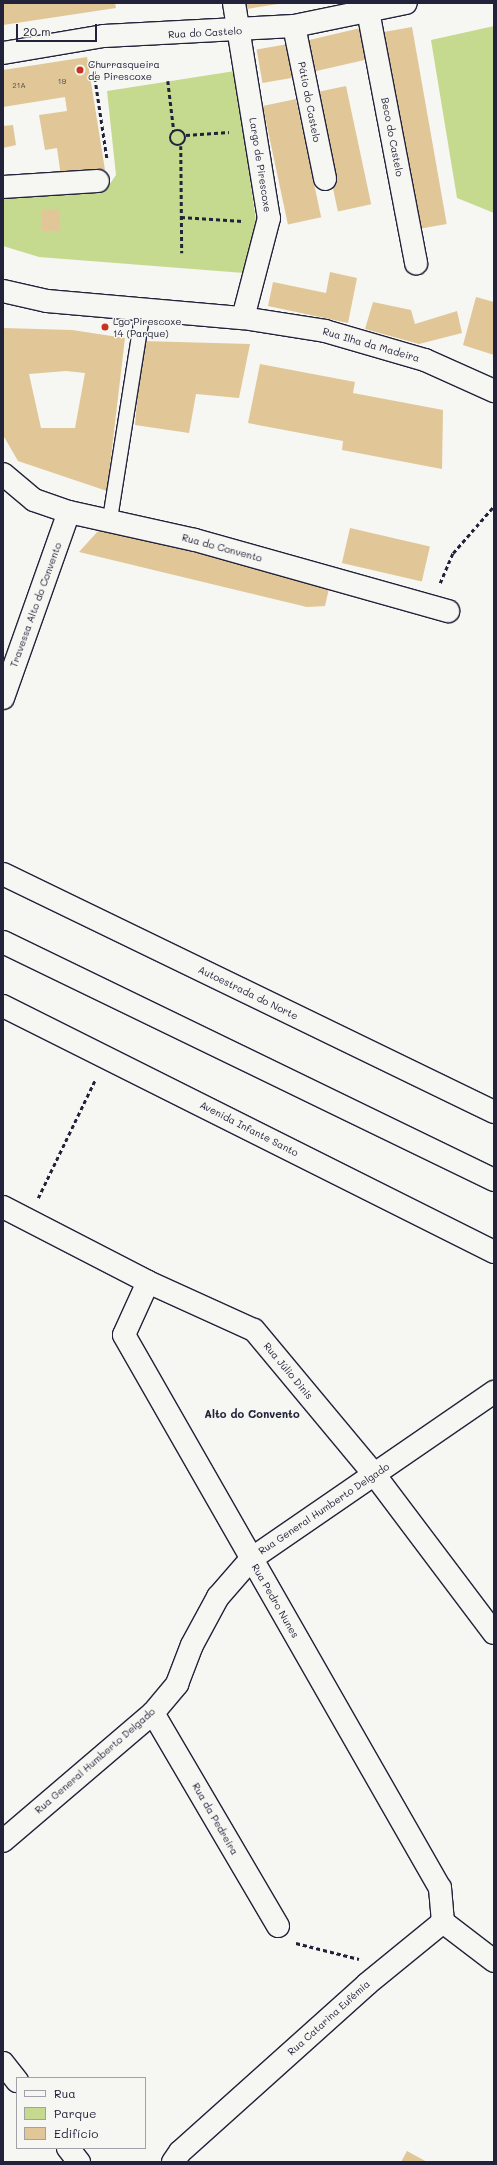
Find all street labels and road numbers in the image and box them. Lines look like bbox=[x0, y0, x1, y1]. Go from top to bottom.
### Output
street label: Rua do Castelo bbox=[168, 25, 242, 41]
street label: Pátio do Castelo bbox=[295, 61, 323, 143]
street label: Beco do Castelo bbox=[378, 97, 406, 177]
street label: Largo de Pirescoxe bbox=[247, 117, 273, 213]
street label: Rua Ilha da Madeira bbox=[321, 325, 421, 365]
street label: Rua do Convento bbox=[180, 531, 264, 565]
street label: Travessa Alto do Convento bbox=[8, 541, 64, 669]
street label: Autoestrada do Norte bbox=[196, 964, 300, 1022]
street label: Avenida Infante Santo bbox=[198, 1099, 300, 1159]
street label: Rua Júlio Dinis bbox=[261, 1340, 315, 1402]
street label: Rua General Humberto Delgado bbox=[256, 1461, 392, 1557]
street label: Rua Pedro Nunes bbox=[249, 1562, 301, 1640]
street label: Rua General Humberto Delgado bbox=[33, 1706, 157, 1816]
street label: Rua da Pedreira bbox=[189, 1781, 241, 1857]
street label: Rua Catarina Eufémia bbox=[285, 1978, 373, 2058]

